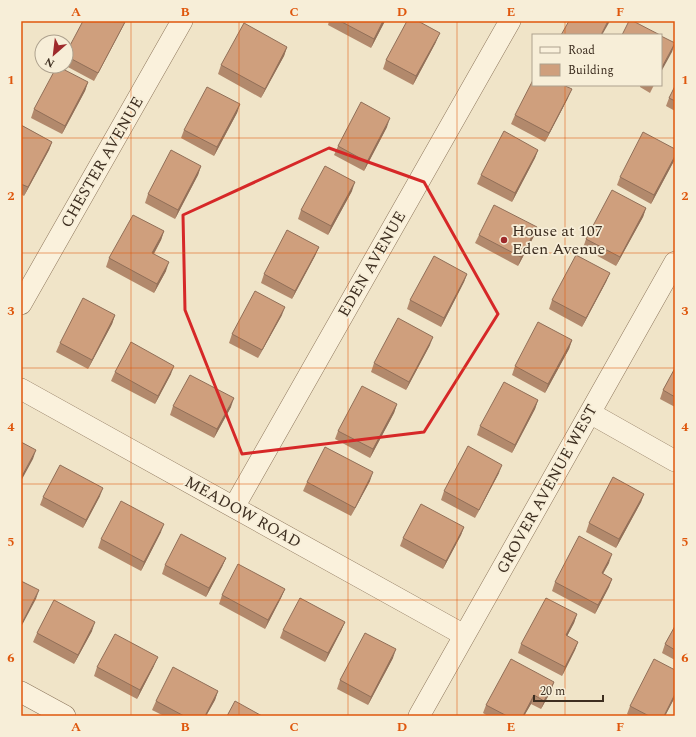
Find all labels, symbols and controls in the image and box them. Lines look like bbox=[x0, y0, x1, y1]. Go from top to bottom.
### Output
text: A bbox=[71, 2, 81, 22]
text: B bbox=[180, 2, 190, 22]
text: C bbox=[289, 2, 299, 22]
text: D bbox=[397, 2, 407, 22]
text: E bbox=[507, 2, 516, 22]
text: F bbox=[616, 2, 624, 22]
north arrow bbox=[34, 34, 74, 74]
legend bbox=[532, 34, 662, 86]
text: Road bbox=[568, 41, 595, 60]
text: N bbox=[42, 53, 57, 72]
text: Building bbox=[568, 61, 614, 80]
text: 1 bbox=[7, 70, 15, 90]
text: 1 bbox=[681, 70, 689, 90]
street label: CHESTER AVENUE bbox=[55, 92, 149, 232]
text: 2 bbox=[7, 186, 15, 206]
text: 2 bbox=[681, 186, 689, 206]
street label: EDEN AVENUE bbox=[332, 207, 412, 321]
place label: House at 107 Eden Avenue bbox=[512, 219, 605, 261]
marker: House at 107 Eden Avenue bbox=[499, 235, 509, 245]
text: 3 bbox=[7, 301, 15, 321]
text: 3 bbox=[681, 301, 689, 321]
street label: GROVER AVENUE WEST bbox=[490, 400, 604, 578]
text: 4 bbox=[7, 417, 15, 437]
text: 4 bbox=[681, 417, 689, 437]
street label: MEADOW ROAD bbox=[180, 470, 306, 554]
text: 5 bbox=[7, 532, 15, 552]
text: 5 bbox=[681, 532, 689, 552]
text: 6 bbox=[7, 648, 15, 668]
text: 6 bbox=[681, 648, 689, 668]
scale bar bbox=[534, 677, 603, 703]
text: 20 m bbox=[540, 682, 565, 701]
text: A bbox=[71, 717, 81, 737]
text: B bbox=[180, 717, 190, 737]
text: C bbox=[289, 717, 299, 737]
text: D bbox=[397, 717, 407, 737]
text: E bbox=[507, 717, 516, 737]
text: F bbox=[616, 717, 624, 737]

